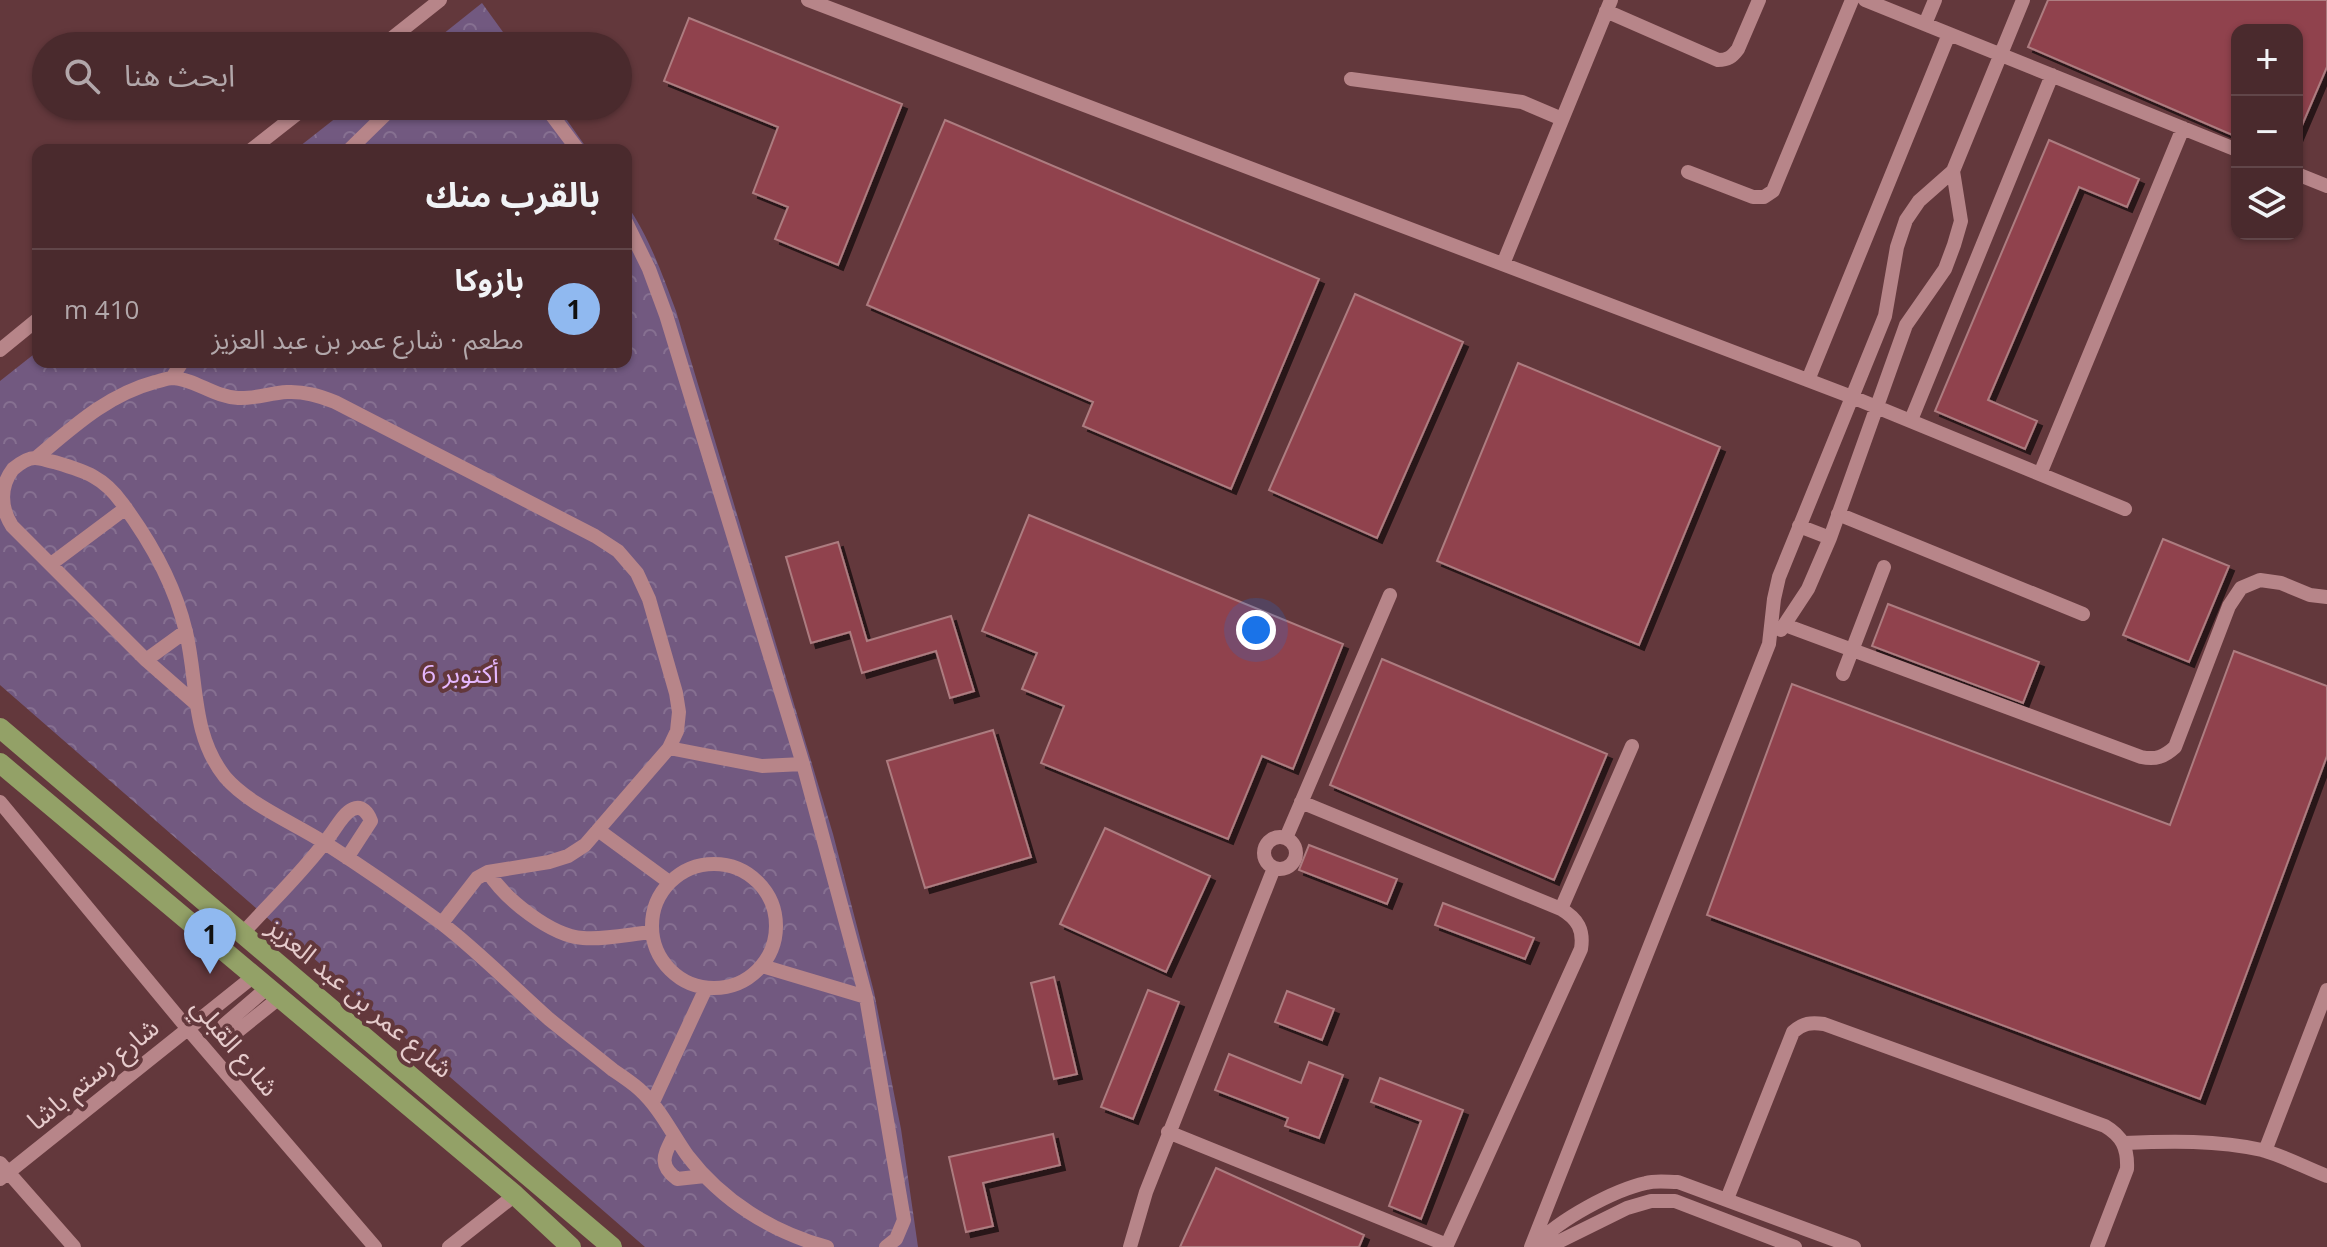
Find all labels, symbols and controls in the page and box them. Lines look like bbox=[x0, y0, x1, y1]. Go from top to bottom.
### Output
map controls bbox=[2231, 24, 2303, 240]
button: + bbox=[2231, 24, 2303, 96]
search box bbox=[32, 32, 632, 120]
icon: search bbox=[60, 54, 104, 98]
text: ابحث هنا bbox=[124, 54, 235, 95]
button: − bbox=[2231, 96, 2303, 168]
button: layers bbox=[2231, 168, 2303, 240]
text: بالقرب منك bbox=[425, 171, 600, 217]
text: بازوكا bbox=[455, 259, 524, 300]
text: 410 m bbox=[64, 291, 139, 327]
text: 1 bbox=[567, 291, 581, 327]
text: مطعم · شارع عمر بن عبد العزيز bbox=[211, 321, 524, 357]
your location bbox=[1236, 610, 1276, 650]
park label: 6 أكتوبر bbox=[421, 655, 499, 691]
pin: 1 bbox=[184, 908, 236, 974]
street label: شارع عمر بن عبد العزيز bbox=[258, 908, 461, 1087]
street label: شارع القبلي bbox=[181, 989, 288, 1105]
street label: شارع رستم باشا bbox=[19, 1009, 168, 1140]

